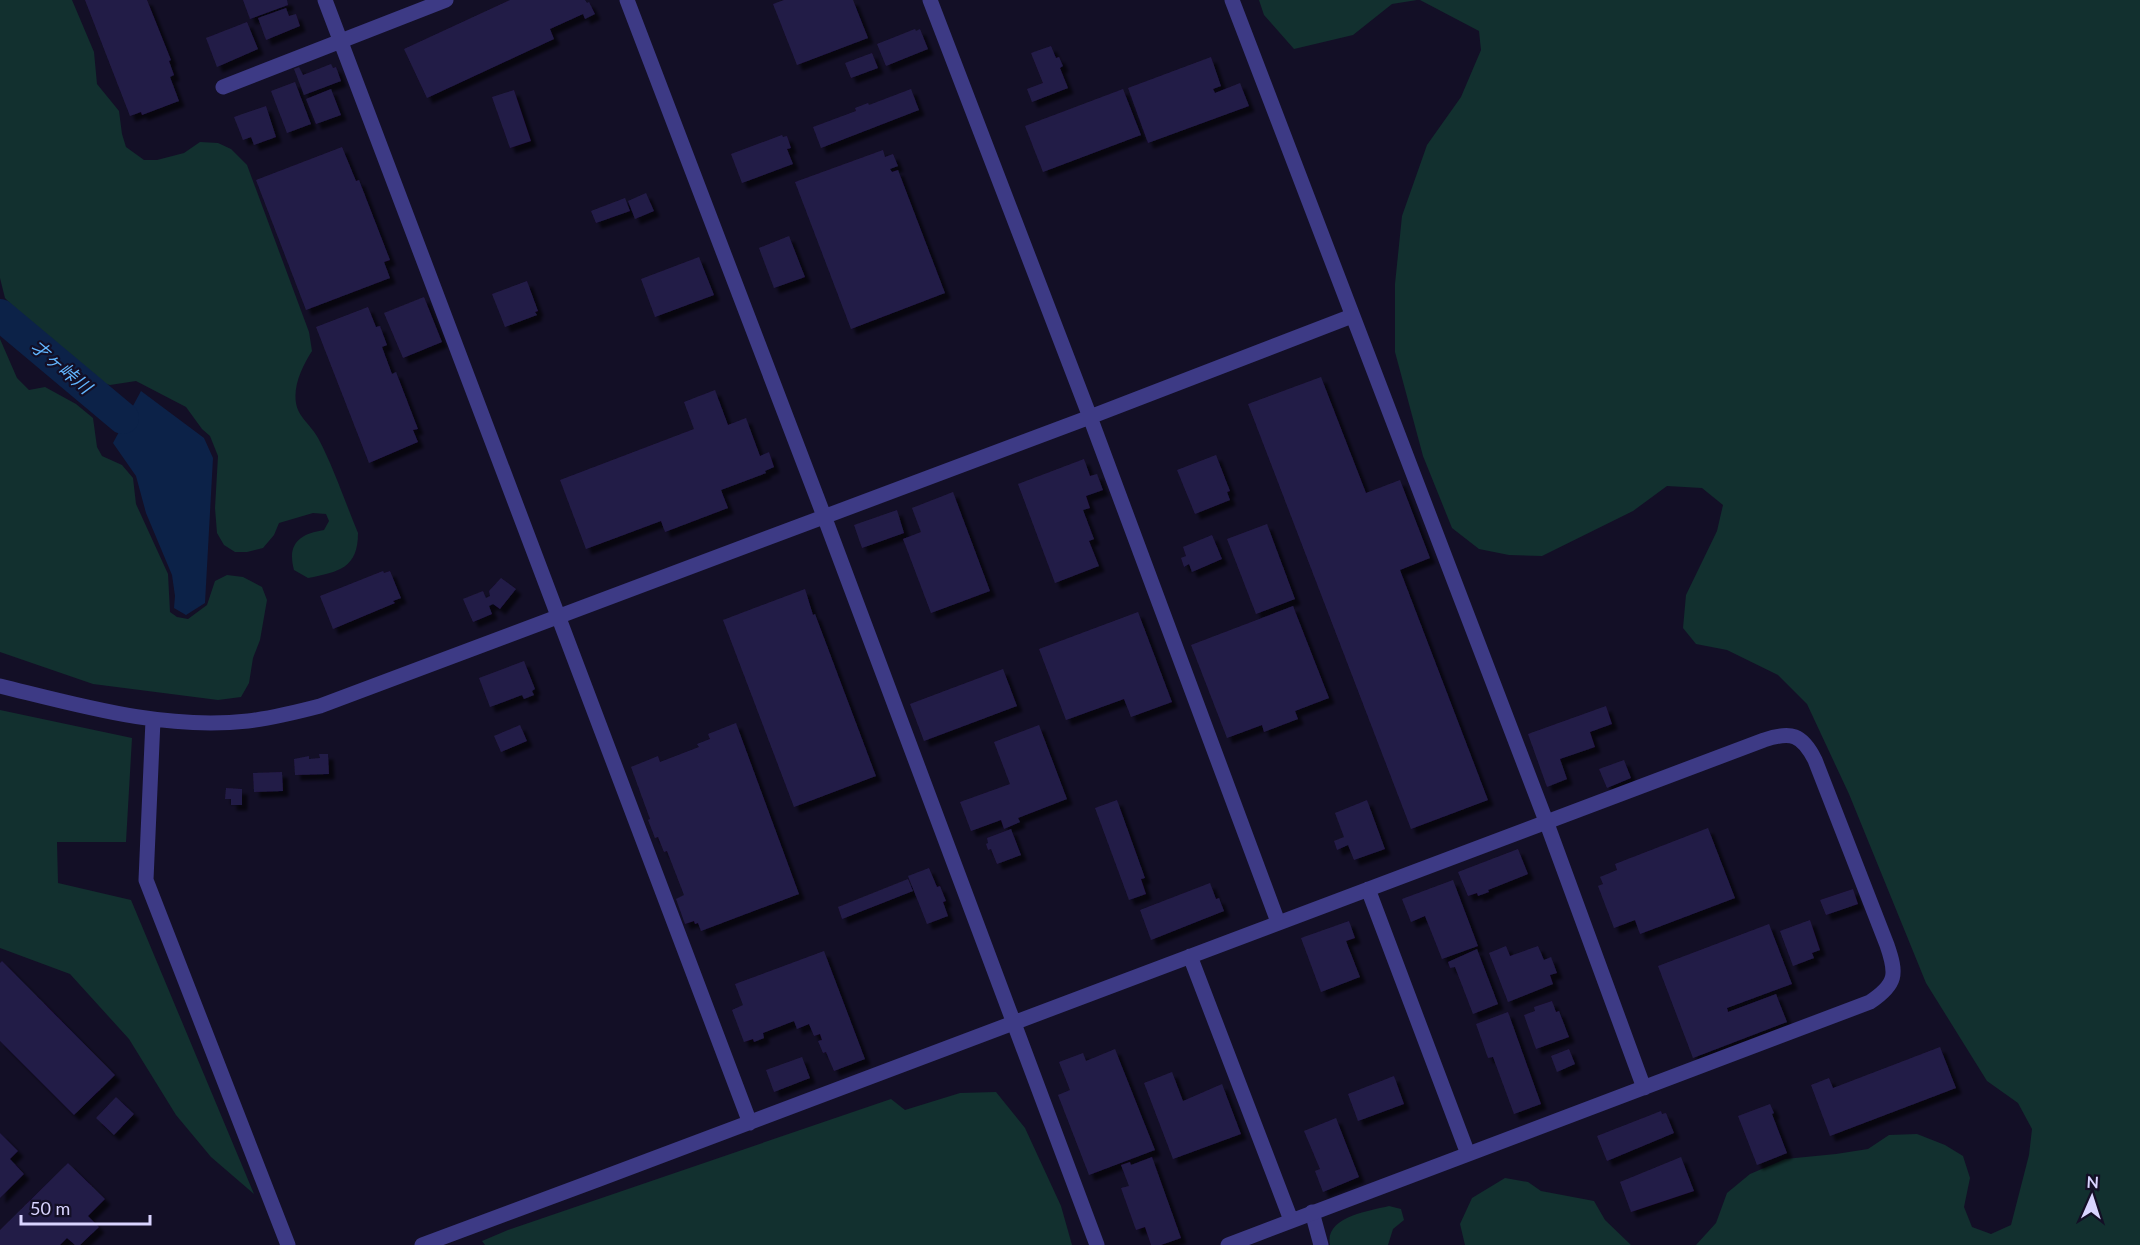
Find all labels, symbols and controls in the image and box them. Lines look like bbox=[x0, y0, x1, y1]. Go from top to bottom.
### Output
water label: 才ヶ峠川 bbox=[27, 335, 98, 399]
north arrow bbox=[2062, 1167, 2122, 1227]
text: N bbox=[2086, 1172, 2099, 1191]
scale bar bbox=[21, 1188, 150, 1226]
text: 50 m bbox=[30, 1197, 70, 1219]

